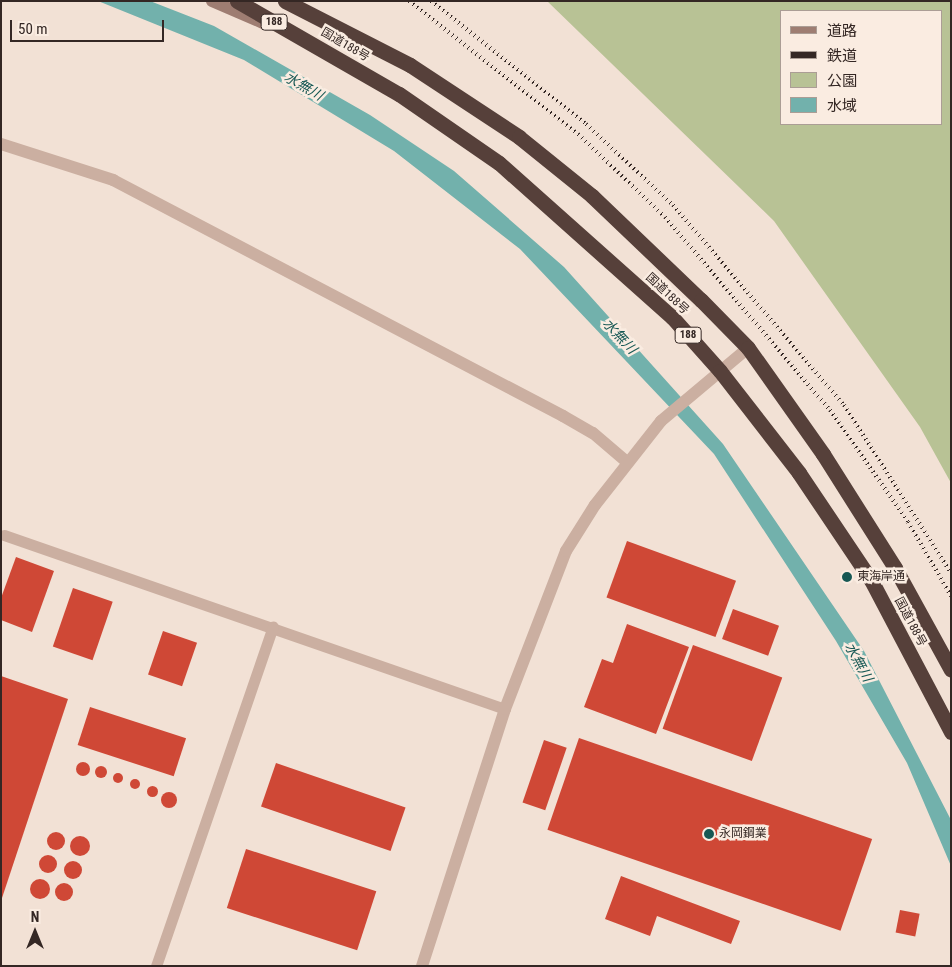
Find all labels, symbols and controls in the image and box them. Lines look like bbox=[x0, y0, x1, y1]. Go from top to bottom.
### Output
scale bar bbox=[12, 10, 166, 42]
legend bbox=[780, 10, 942, 125]
road number: 188 bbox=[260, 14, 288, 31]
text: 50 m bbox=[18, 20, 48, 38]
text: 道路 bbox=[827, 22, 857, 40]
street label: 国道188号 bbox=[318, 25, 372, 65]
text: 鉄道 bbox=[827, 47, 857, 65]
water label: 水無川 bbox=[282, 68, 326, 104]
text: 公園 bbox=[827, 72, 857, 90]
text: 水域 bbox=[827, 97, 857, 115]
street label: 国道188号 bbox=[642, 270, 692, 318]
water label: 水無川 bbox=[600, 315, 640, 357]
road number: 188 bbox=[674, 326, 702, 344]
place label: 東海岸通 bbox=[857, 570, 905, 584]
marker: 東海岸通 bbox=[841, 571, 853, 583]
street label: 国道188号 bbox=[891, 595, 929, 649]
water label: 水無川 bbox=[841, 640, 877, 684]
place label: 永岡鋼業 bbox=[719, 827, 767, 841]
marker: 永岡鋼業 bbox=[703, 828, 715, 840]
north arrow bbox=[10, 907, 60, 957]
text: N bbox=[31, 909, 39, 925]

